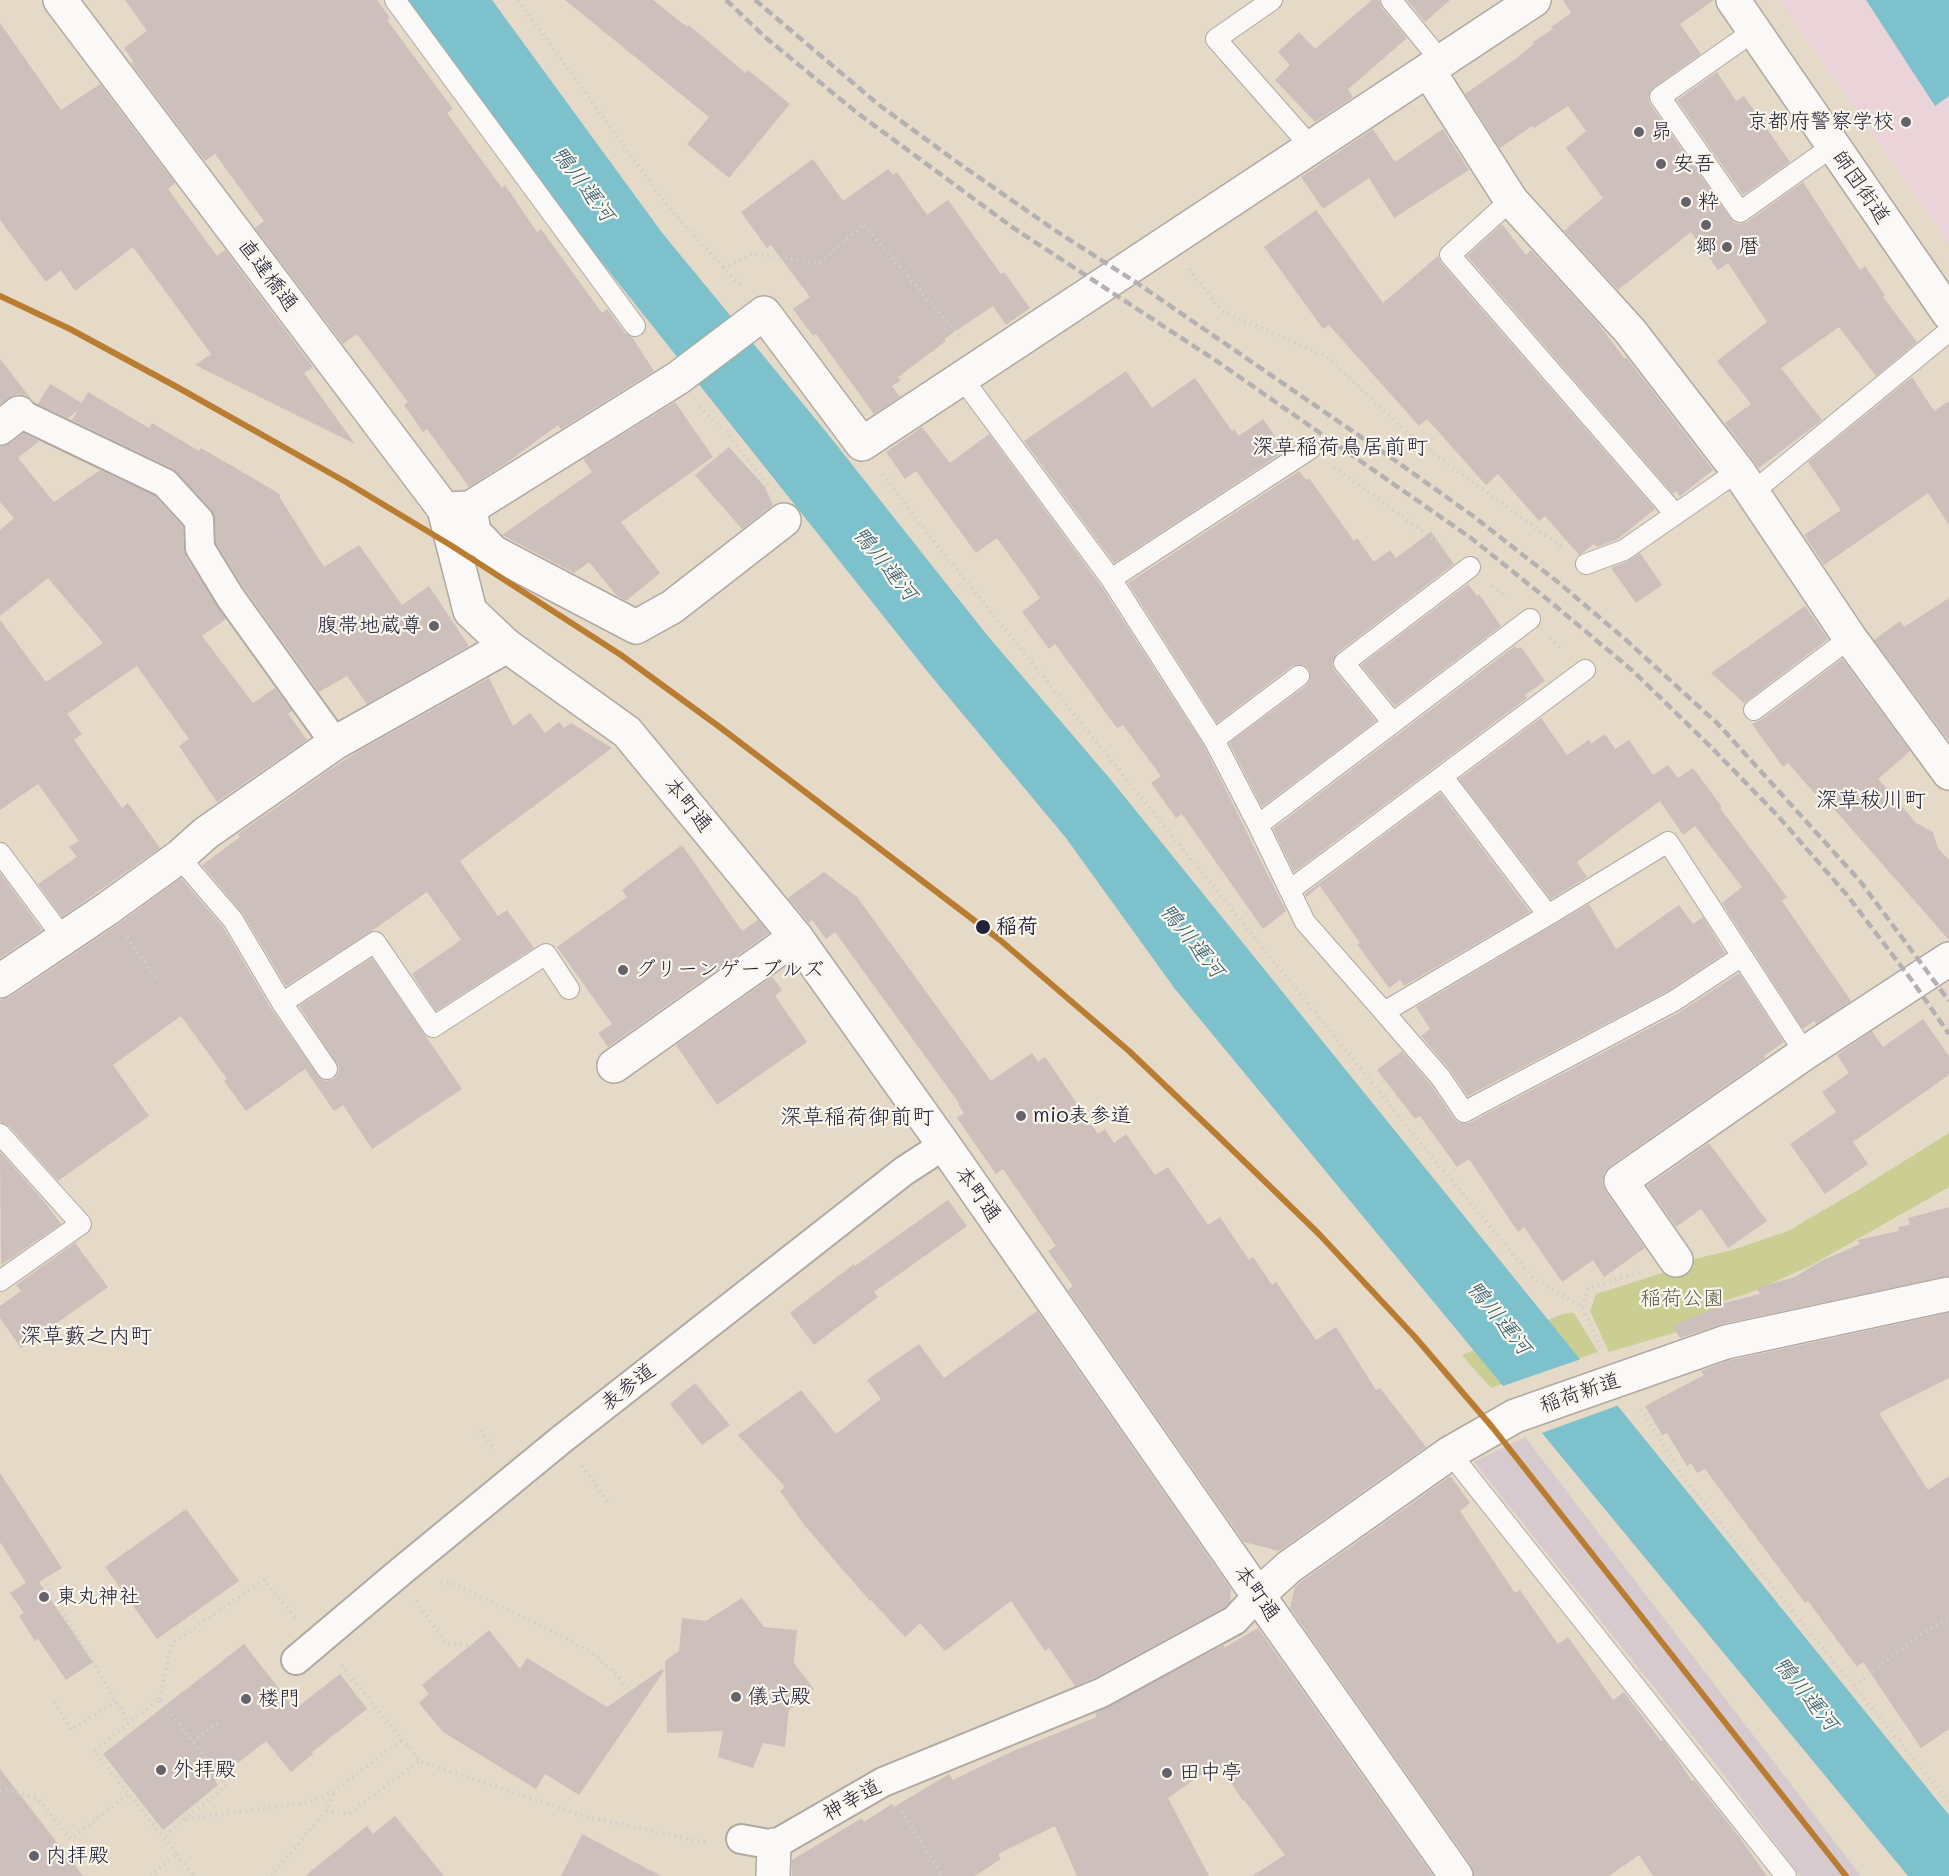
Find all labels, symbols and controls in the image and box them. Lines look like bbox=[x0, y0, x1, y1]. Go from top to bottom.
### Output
place label: 京都府警察学校 bbox=[1747, 109, 1894, 135]
marker: 京都府警察学校 bbox=[1899, 115, 1913, 129]
place label: 昴 bbox=[1651, 119, 1672, 145]
marker: 昴 bbox=[1632, 125, 1646, 139]
water label: 鴨川運河 bbox=[546, 141, 620, 227]
street label: 師団街道 bbox=[1827, 145, 1895, 229]
place label: 安吾 bbox=[1673, 151, 1715, 177]
marker: 安吾 bbox=[1654, 157, 1668, 171]
place label: 粋 bbox=[1698, 189, 1719, 215]
marker: 粋 bbox=[1679, 195, 1693, 209]
marker: 郷 bbox=[1699, 218, 1713, 232]
street label: 直違橋通 bbox=[233, 234, 303, 316]
place label: 郷 bbox=[1696, 234, 1716, 260]
place label: 暦 bbox=[1739, 234, 1760, 260]
marker: 暦 bbox=[1720, 240, 1734, 254]
district label: 深草稲荷鳥居前町 bbox=[1252, 434, 1428, 460]
water label: 鴨川運河 bbox=[847, 521, 923, 607]
place label: 腹帯地蔵尊 bbox=[317, 613, 422, 639]
marker: 腹帯地蔵尊 bbox=[427, 619, 441, 633]
street label: 本町通 bbox=[658, 773, 718, 837]
district label: 深草秡川町 bbox=[1816, 787, 1926, 813]
water label: 鴨川運河 bbox=[1154, 898, 1230, 984]
place label: 稲荷 bbox=[996, 914, 1038, 940]
marker: 稲荷 bbox=[974, 918, 992, 936]
place label: グリーンゲーブルズ bbox=[635, 957, 824, 983]
marker: グリーンゲーブルズ bbox=[616, 963, 630, 977]
place label: mio表参道 bbox=[1033, 1103, 1132, 1129]
district label: 深草稲荷御前町 bbox=[780, 1104, 934, 1130]
marker: mio表参道 bbox=[1014, 1109, 1028, 1123]
street label: 本町通 bbox=[950, 1161, 1006, 1227]
water label: 鴨川運河 bbox=[1461, 1275, 1537, 1361]
park label: 稲荷公園 bbox=[1640, 1286, 1724, 1312]
district label: 深草藪之内町 bbox=[20, 1323, 152, 1349]
street label: 表参道 bbox=[595, 1358, 661, 1416]
street label: 稲荷新道 bbox=[1536, 1367, 1624, 1419]
street label: 本町通 bbox=[1229, 1560, 1285, 1626]
place label: 東丸神社 bbox=[56, 1584, 140, 1610]
marker: 東丸神社 bbox=[37, 1590, 51, 1604]
water label: 鴨川運河 bbox=[1768, 1651, 1844, 1737]
place label: 儀式殿 bbox=[748, 1684, 811, 1710]
place label: 楼門 bbox=[258, 1686, 300, 1712]
marker: 儀式殿 bbox=[729, 1690, 743, 1704]
marker: 楼門 bbox=[239, 1692, 253, 1706]
place label: 外拝殿 bbox=[173, 1757, 236, 1783]
place label: 田中亭 bbox=[1179, 1760, 1242, 1786]
marker: 外拝殿 bbox=[154, 1763, 168, 1777]
marker: 田中亭 bbox=[1160, 1766, 1174, 1780]
street label: 神幸道 bbox=[818, 1774, 886, 1826]
place label: 内拝殿 bbox=[46, 1843, 109, 1869]
marker: 内拝殿 bbox=[27, 1849, 41, 1863]

